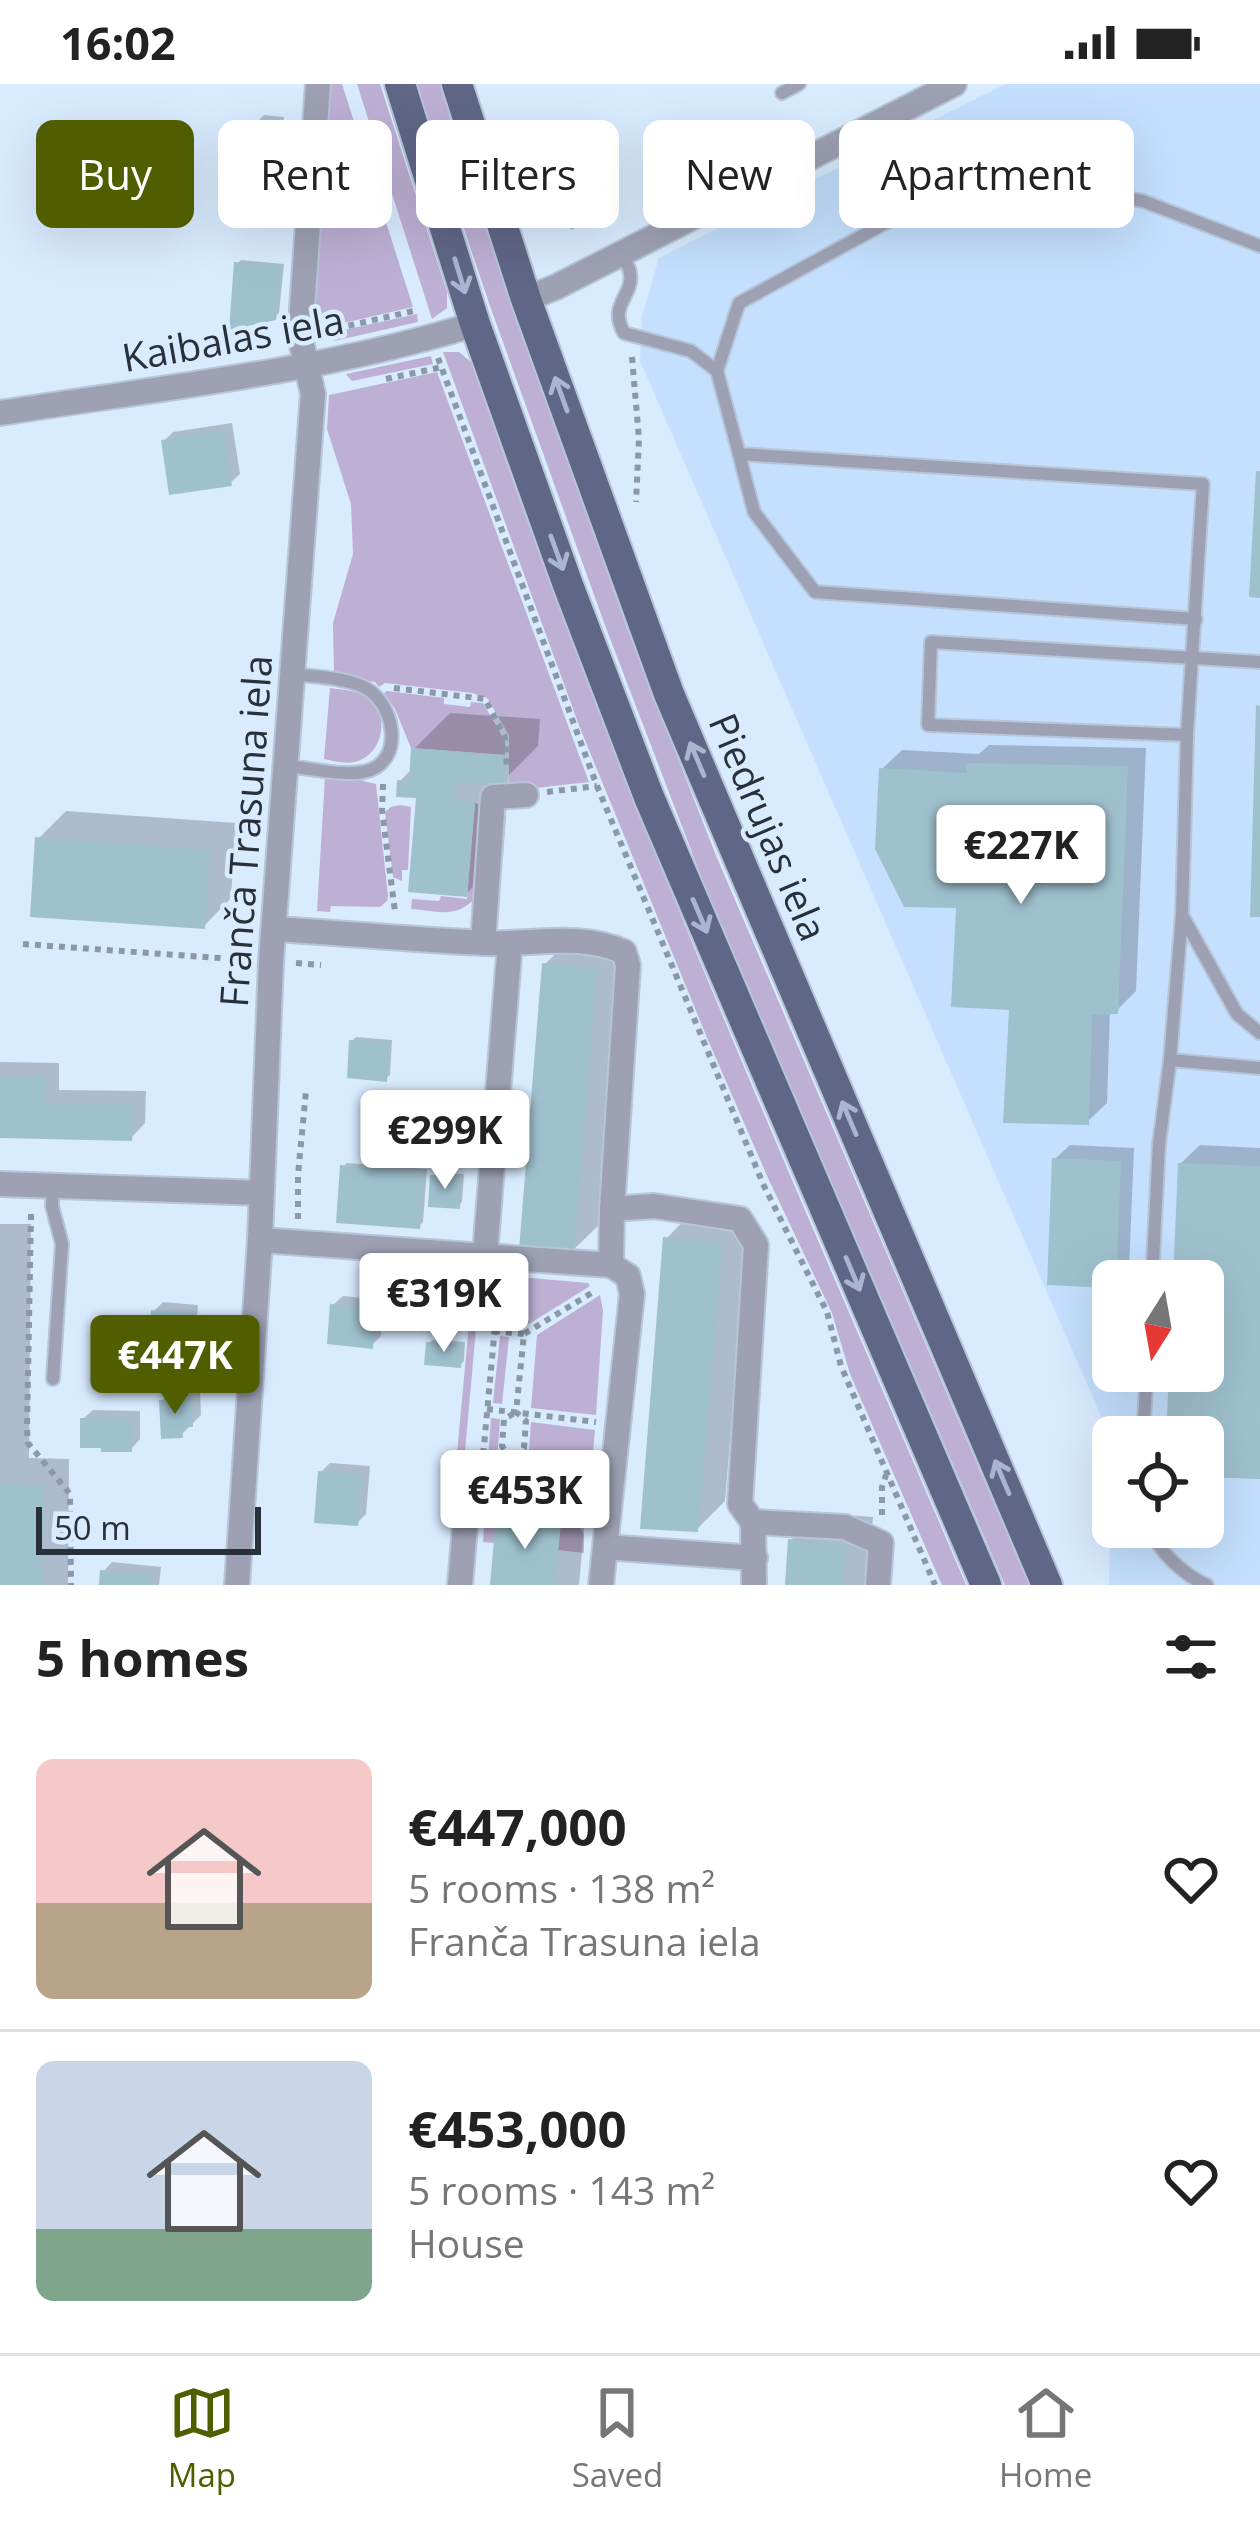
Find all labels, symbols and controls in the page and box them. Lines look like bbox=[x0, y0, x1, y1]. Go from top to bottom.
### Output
text: 16:02 bbox=[60, 12, 176, 73]
chip: Buy bbox=[36, 120, 194, 228]
chip: Rent bbox=[218, 120, 392, 228]
chip: Filters bbox=[416, 120, 619, 228]
chip: New bbox=[643, 120, 815, 228]
chip: Apartment bbox=[839, 120, 1134, 228]
one-way arrow bbox=[450, 256, 472, 294]
street label: Kaibalas iela bbox=[118, 292, 348, 383]
one-way arrow bbox=[549, 376, 570, 413]
one-way arrow bbox=[548, 534, 569, 571]
street label: Franča Trasuna iela bbox=[206, 653, 283, 1009]
street label: Piedrujas iela bbox=[698, 704, 841, 948]
one-way arrow bbox=[684, 742, 706, 778]
pin: €227K bbox=[937, 805, 1105, 907]
text: €227K bbox=[963, 817, 1079, 870]
one-way arrow bbox=[690, 897, 712, 933]
pin: €299K bbox=[361, 1090, 529, 1192]
one-way arrow bbox=[837, 1101, 858, 1138]
text: €299K bbox=[387, 1102, 503, 1155]
pin: €319K bbox=[360, 1253, 528, 1355]
one-way arrow bbox=[844, 1255, 865, 1292]
north arrow bbox=[1092, 1260, 1224, 1392]
map controls bbox=[1092, 1260, 1224, 1548]
text: €319K bbox=[386, 1265, 502, 1318]
pin: €447K bbox=[91, 1315, 259, 1417]
text: €447K bbox=[117, 1327, 233, 1380]
button: locate bbox=[1092, 1416, 1224, 1548]
pin: €453K bbox=[441, 1450, 609, 1552]
one-way arrow bbox=[990, 1460, 1011, 1497]
text: €453K bbox=[467, 1462, 583, 1515]
scale bar bbox=[36, 1501, 261, 1554]
text: 50 m bbox=[54, 1505, 131, 1550]
text: 5 homes bbox=[36, 1622, 249, 1692]
icon: filters bbox=[1158, 1624, 1224, 1690]
text: €447,000 bbox=[408, 1791, 627, 1861]
icon: home bbox=[132, 1807, 276, 1951]
icon: heart bbox=[1158, 1846, 1224, 1912]
text: 5 rooms · 138 m² bbox=[408, 1861, 715, 1914]
text: Franča Trasuna iela bbox=[408, 1914, 761, 1967]
text: €453,000 bbox=[408, 2093, 627, 2163]
icon: home bbox=[132, 2109, 276, 2253]
icon: heart bbox=[1158, 2148, 1224, 2214]
text: 5 rooms · 143 m² bbox=[408, 2163, 715, 2216]
text: House bbox=[408, 2216, 525, 2269]
tab: Map bbox=[168, 2380, 236, 2497]
tab: Saved bbox=[572, 2380, 663, 2497]
tab: Home bbox=[999, 2380, 1092, 2497]

